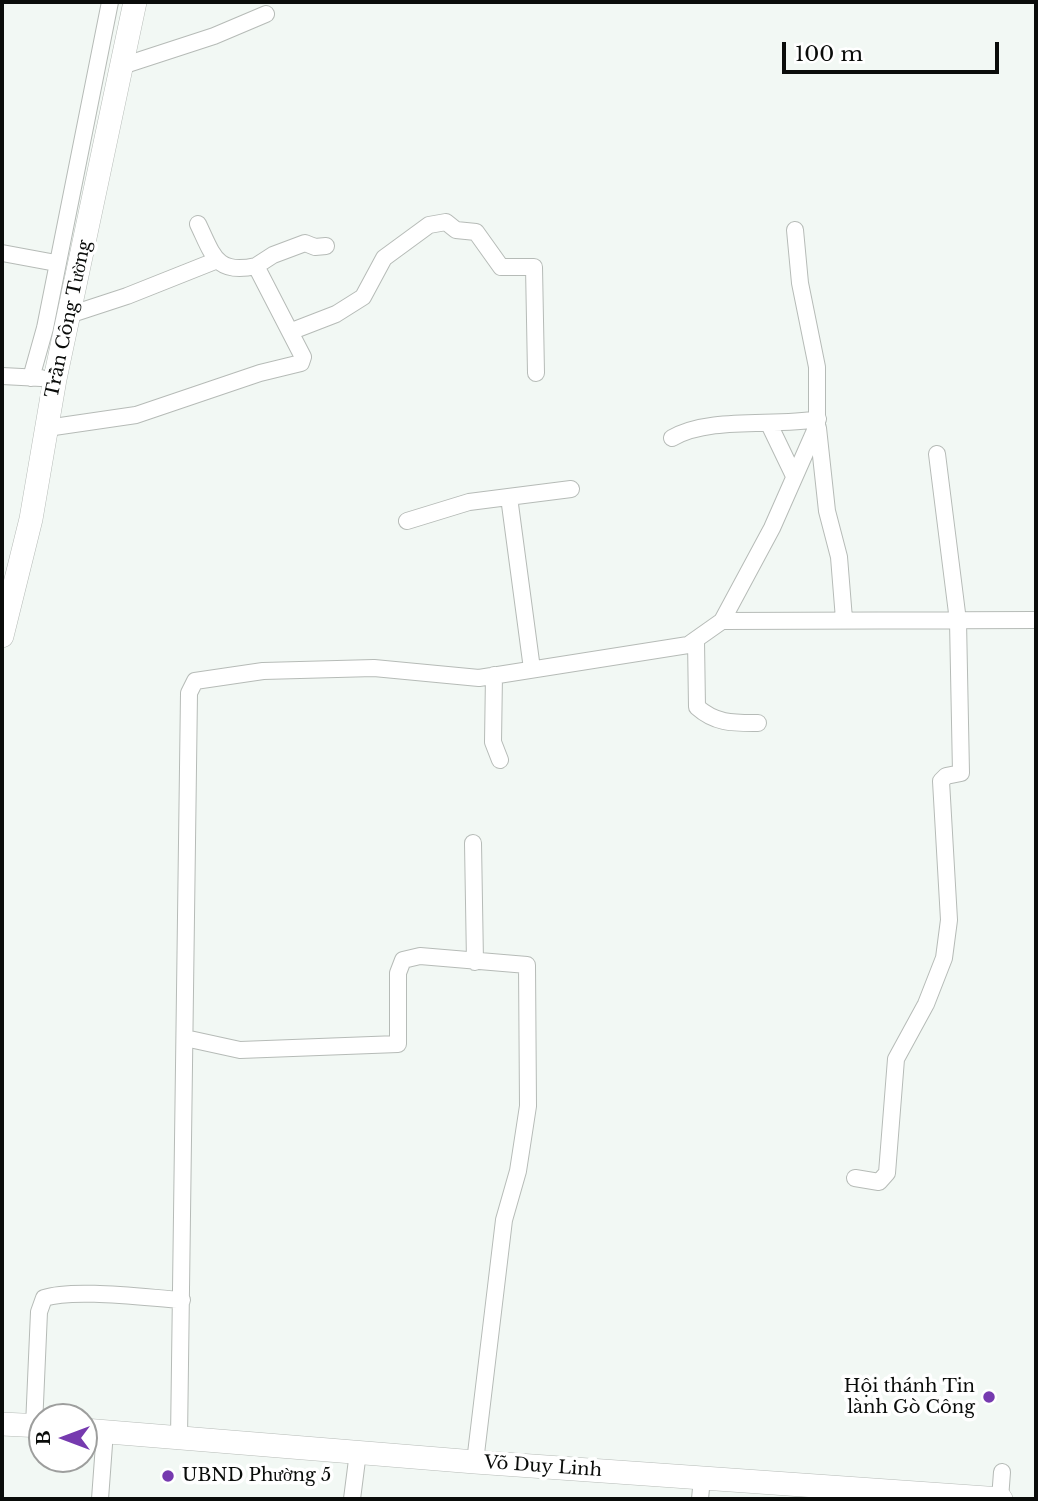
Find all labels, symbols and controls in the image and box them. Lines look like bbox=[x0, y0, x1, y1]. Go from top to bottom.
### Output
scale bar bbox=[786, 28, 1003, 72]
text: 100 m bbox=[795, 41, 863, 67]
street label: Trần Công Tường bbox=[42, 238, 96, 400]
place label: Hội thánh Tin lành Gò Công bbox=[844, 1376, 975, 1418]
marker: Hội thánh Tin lành Gò Công bbox=[981, 1389, 997, 1405]
north arrow bbox=[28, 1403, 98, 1473]
text: B bbox=[32, 1430, 55, 1446]
street label: Võ Duy Linh bbox=[483, 1452, 603, 1482]
place label: UBND Phường 5 bbox=[182, 1465, 331, 1487]
marker: UBND Phường 5 bbox=[160, 1468, 176, 1484]

